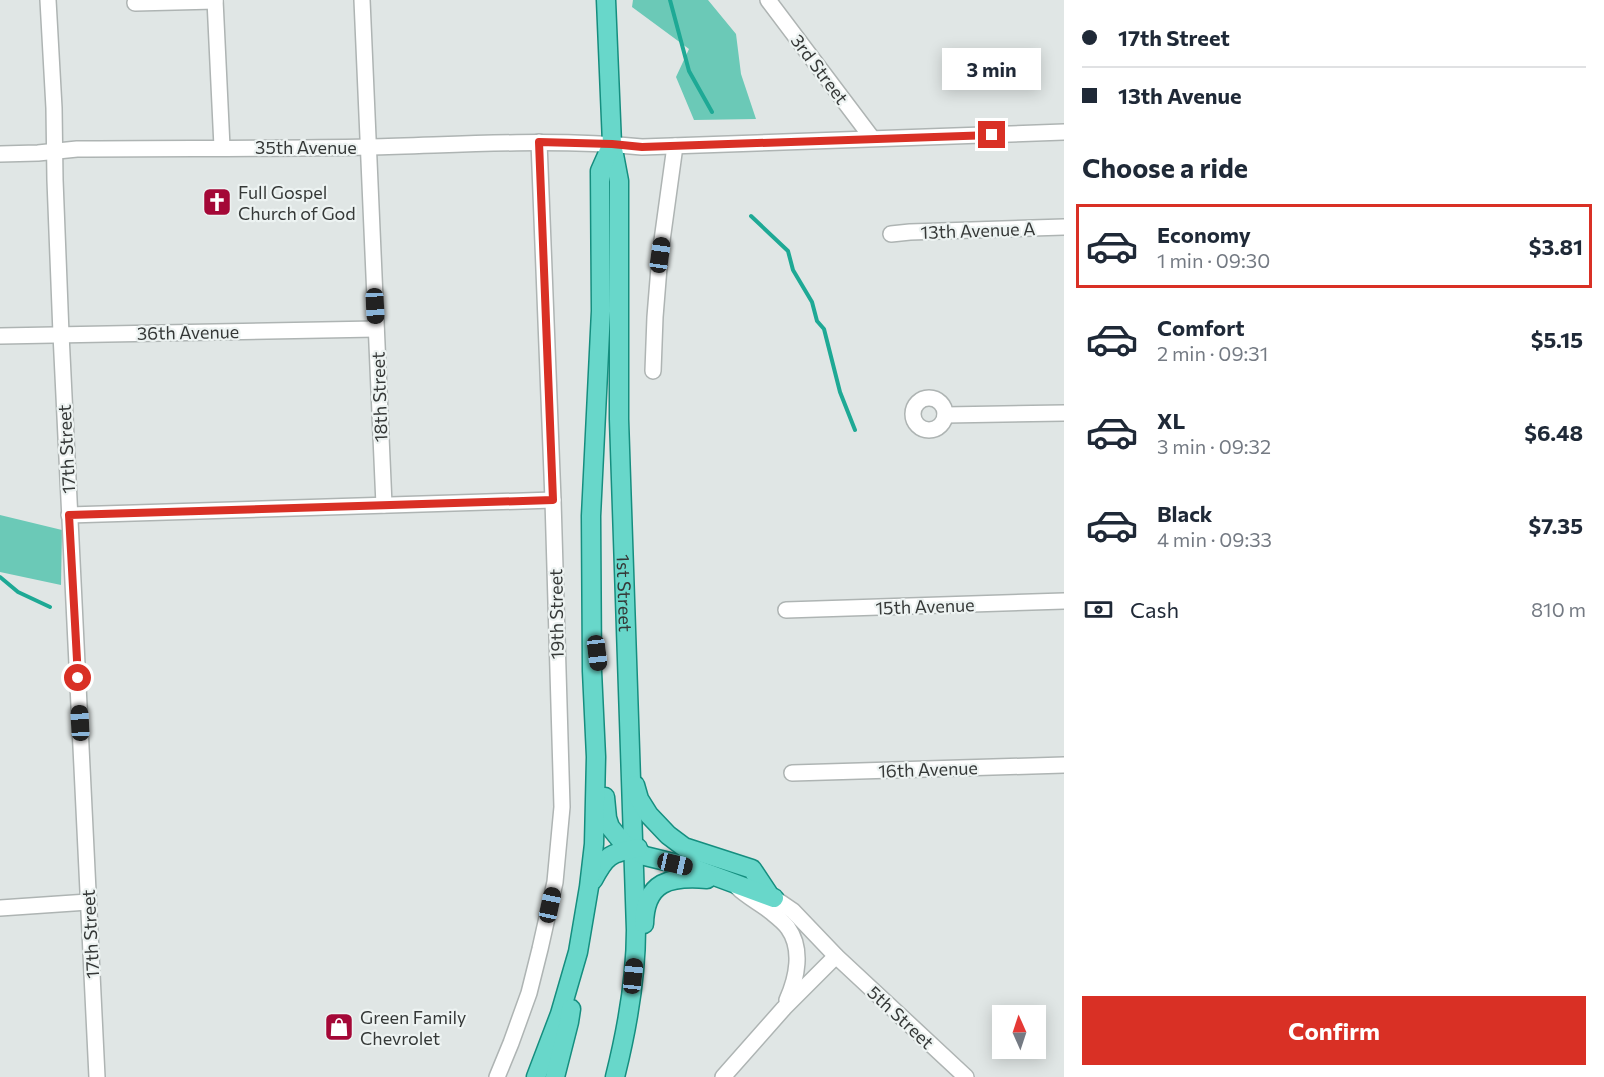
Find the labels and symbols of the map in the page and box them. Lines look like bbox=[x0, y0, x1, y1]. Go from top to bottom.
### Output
street label: 3rd Street bbox=[787, 30, 853, 108]
callout: 3 min bbox=[942, 48, 1042, 90]
route end bbox=[978, 121, 1005, 148]
street label: 35th Avenue bbox=[255, 136, 357, 158]
place label: Full Gospel Church of God bbox=[238, 181, 356, 224]
church icon: Full Gospel Church of God bbox=[201, 186, 233, 218]
street label: 13th Avenue A bbox=[920, 217, 1036, 243]
car bbox=[649, 236, 671, 274]
car bbox=[365, 288, 385, 324]
street label: 36th Avenue bbox=[137, 320, 239, 344]
street label: 18th Street bbox=[366, 351, 392, 443]
street label: 17th Street bbox=[53, 404, 79, 494]
street label: 1st Street bbox=[613, 554, 637, 632]
street label: 19th Street bbox=[544, 568, 568, 660]
street label: 15th Avenue bbox=[875, 593, 975, 619]
car bbox=[586, 634, 608, 672]
route start bbox=[64, 664, 91, 691]
car bbox=[70, 705, 90, 741]
street label: 16th Avenue bbox=[878, 756, 978, 782]
car bbox=[655, 851, 695, 877]
car bbox=[537, 886, 563, 924]
street label: 17th Street bbox=[77, 889, 103, 979]
car bbox=[622, 957, 644, 995]
street label: 5th Street bbox=[863, 981, 939, 1053]
north arrow bbox=[992, 1005, 1046, 1059]
place label: Green Family Chevrolet bbox=[360, 1006, 466, 1049]
shop icon: Green Family Chevrolet bbox=[323, 1011, 355, 1043]

